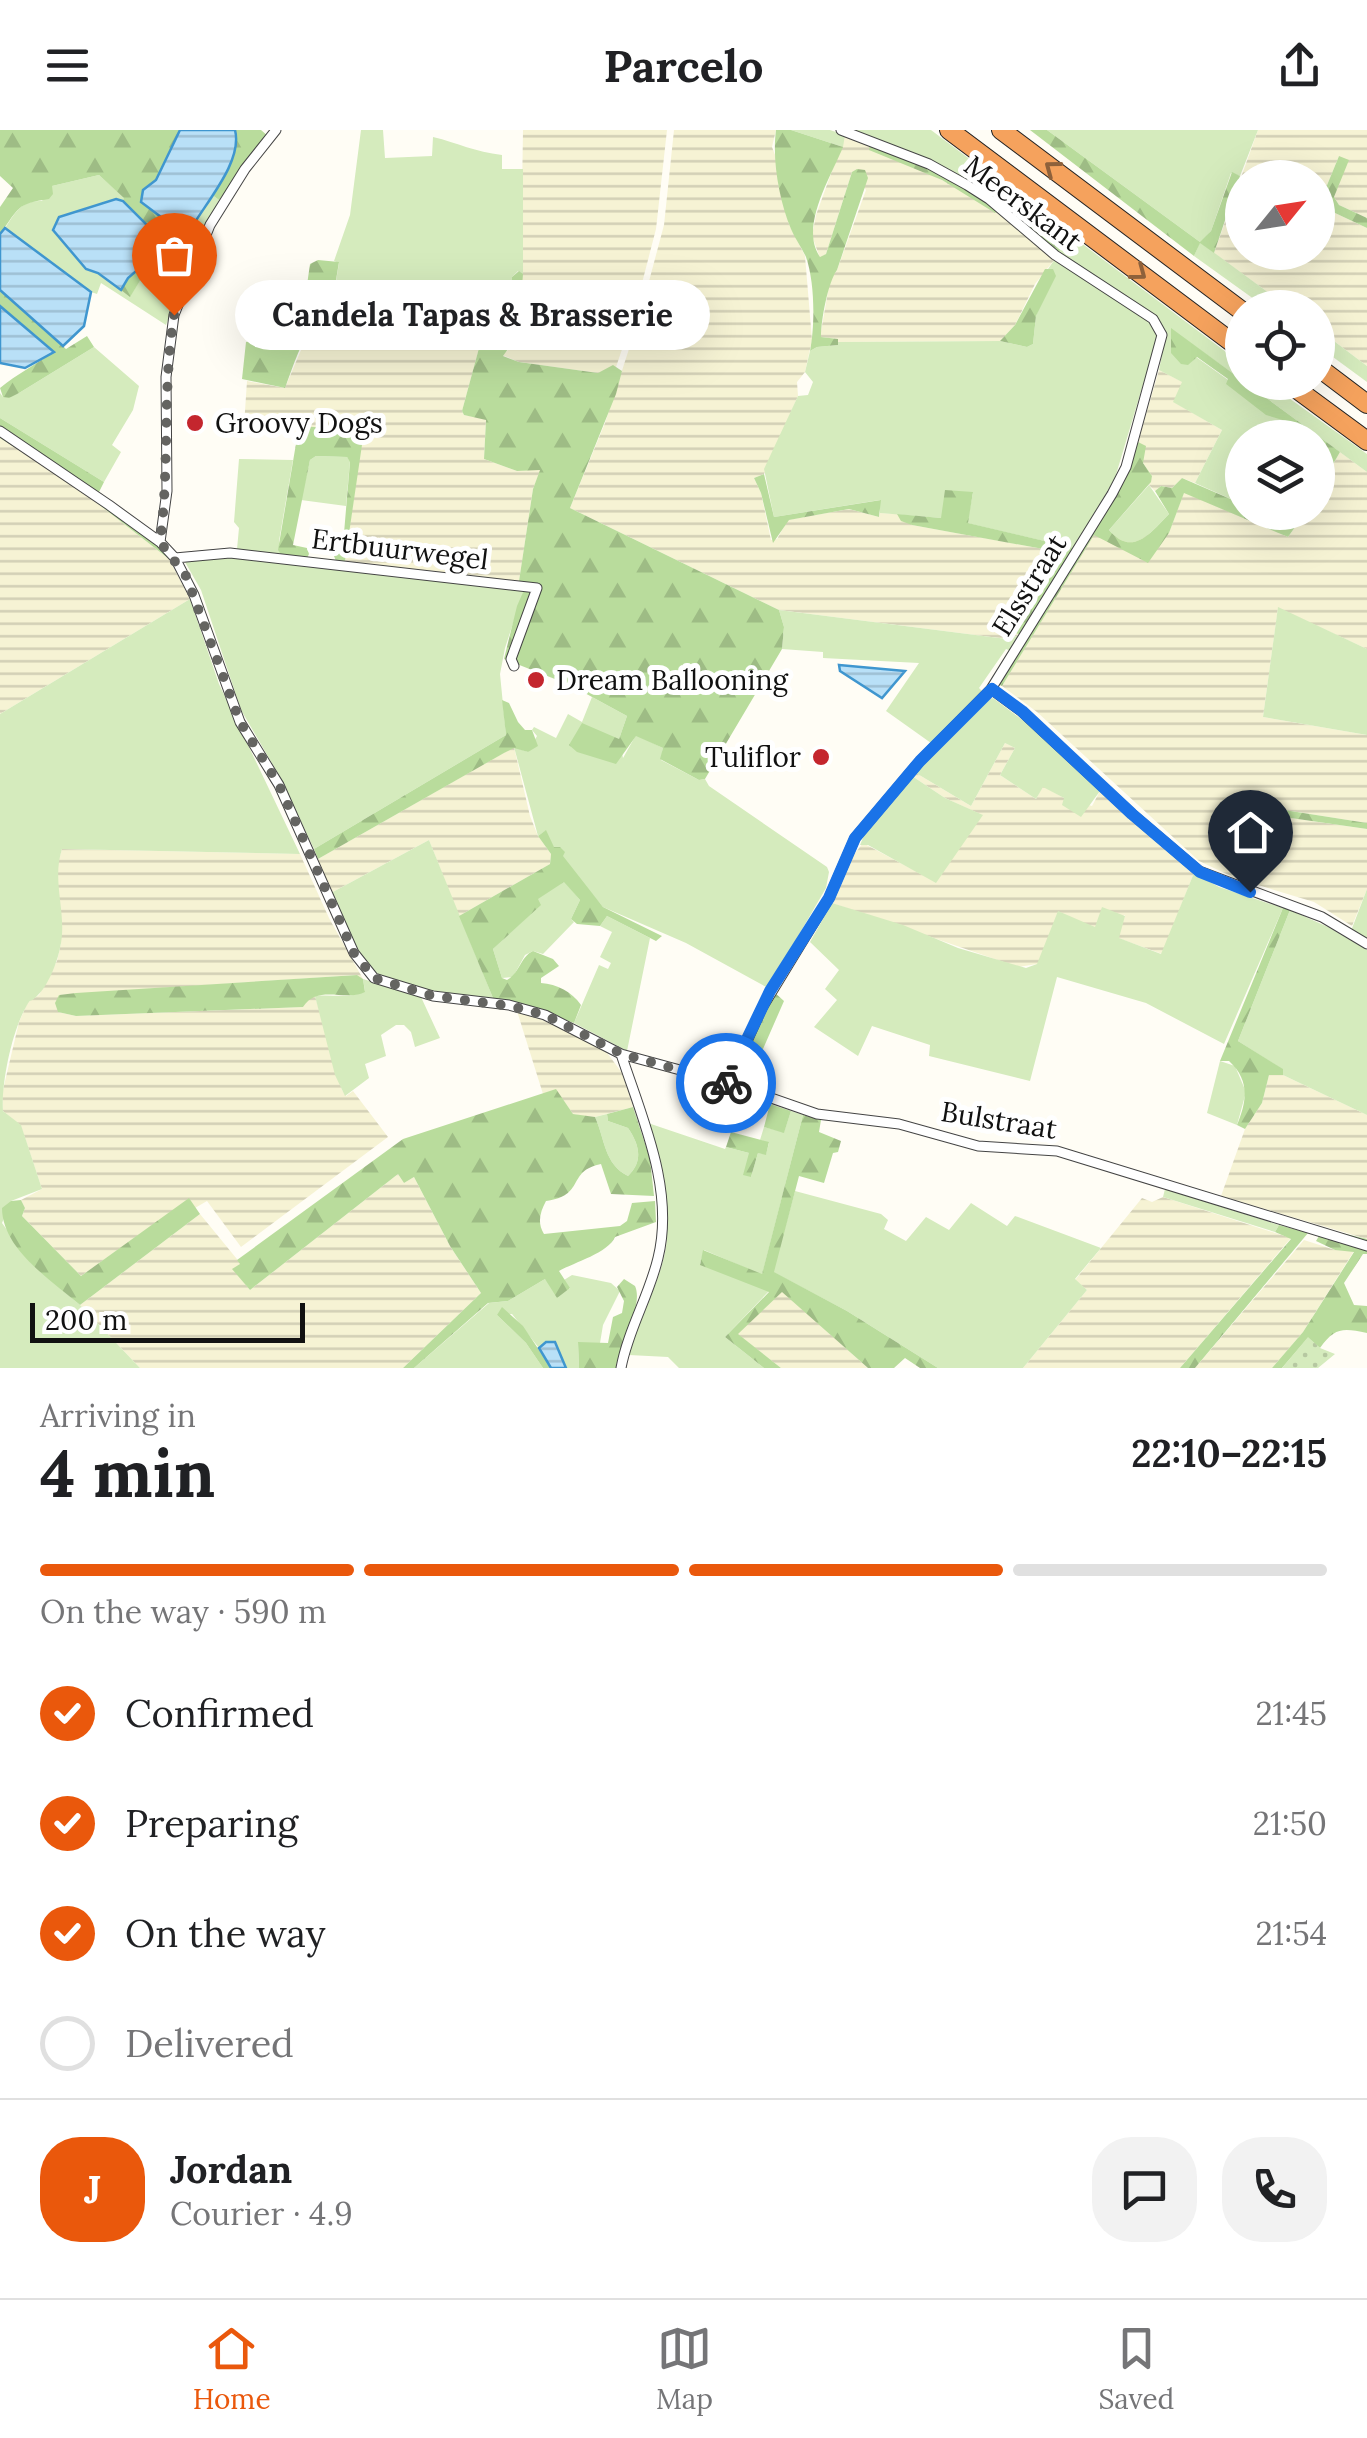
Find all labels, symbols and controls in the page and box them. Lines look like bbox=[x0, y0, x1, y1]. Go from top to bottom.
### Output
text: Parcelo bbox=[603, 37, 764, 94]
icon: menu bbox=[40, 38, 95, 93]
icon: share bbox=[1272, 38, 1327, 93]
street label: Meerskant bbox=[957, 147, 1089, 259]
north arrow bbox=[1225, 160, 1335, 270]
map controls bbox=[1225, 160, 1335, 530]
one-way arrow bbox=[1045, 163, 1063, 180]
pin bbox=[132, 213, 217, 316]
icon: bag bbox=[147, 228, 202, 283]
one-way arrow bbox=[1128, 261, 1146, 279]
callout: Candela Tapas & Brasserie bbox=[234, 280, 709, 350]
button: locate bbox=[1225, 290, 1335, 400]
text: Candela Tapas & Brasserie bbox=[272, 294, 673, 335]
place label: Groovy Dogs bbox=[215, 405, 383, 441]
marker: Groovy Dogs bbox=[184, 412, 206, 434]
button: layers bbox=[1225, 420, 1335, 530]
street label: Ertbuurwegel bbox=[310, 520, 490, 578]
street label: Elsstraat bbox=[984, 527, 1074, 643]
place label: Dream Ballooning bbox=[556, 662, 788, 698]
marker: Dream Ballooning bbox=[525, 669, 547, 691]
place label: Tuliflor bbox=[705, 739, 801, 775]
marker: Tuliflor bbox=[810, 746, 832, 768]
pin bbox=[1208, 790, 1293, 893]
icon: home bbox=[1223, 805, 1278, 860]
courier bbox=[676, 1033, 776, 1133]
icon: bike bbox=[699, 1056, 754, 1111]
street label: Bulstraat bbox=[938, 1093, 1060, 1147]
scale bar bbox=[30, 1298, 305, 1342]
text: 200 m bbox=[45, 1302, 127, 1338]
text: Arriving in bbox=[40, 1395, 196, 1436]
text: 22:10–22:15 bbox=[1131, 1429, 1327, 1477]
text: 4 min bbox=[40, 1432, 215, 1515]
text: On the way · 590 m bbox=[40, 1591, 327, 1632]
icon: check bbox=[40, 1686, 95, 1741]
text: Confirmed bbox=[125, 1689, 314, 1737]
text: 21:45 bbox=[1255, 1693, 1327, 1734]
icon: check bbox=[40, 1796, 95, 1851]
text: Preparing bbox=[125, 1799, 298, 1847]
text: 21:50 bbox=[1253, 1803, 1327, 1844]
icon: check bbox=[40, 1906, 95, 1961]
text: On the way bbox=[125, 1909, 326, 1957]
text: 21:54 bbox=[1255, 1913, 1327, 1954]
text: Delivered bbox=[125, 2019, 294, 2067]
button: chat bbox=[1092, 2137, 1197, 2242]
button: phone bbox=[1222, 2137, 1327, 2242]
text: Jordan bbox=[170, 2145, 292, 2193]
text: J bbox=[84, 2165, 101, 2213]
text: Courier · 4.9 bbox=[170, 2193, 353, 2234]
tab: Home bbox=[193, 2321, 271, 2417]
tab: Map bbox=[656, 2321, 713, 2417]
tab: Saved bbox=[1098, 2321, 1174, 2417]

